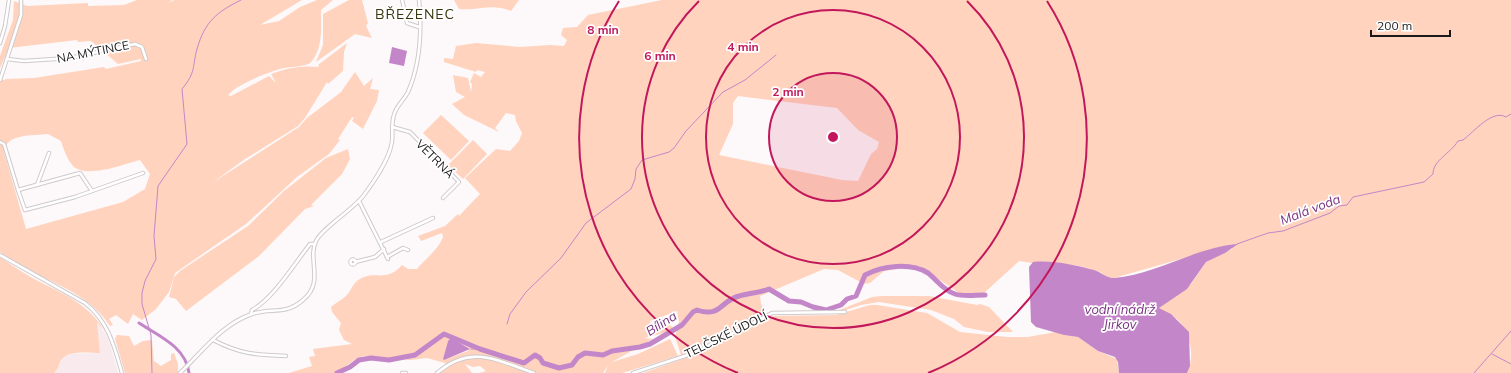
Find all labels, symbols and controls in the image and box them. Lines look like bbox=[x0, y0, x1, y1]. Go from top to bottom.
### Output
district label: BŘEZENEC bbox=[375, 5, 455, 23]
scale bar bbox=[1371, 12, 1450, 38]
text: 200 m bbox=[1377, 18, 1412, 33]
text: 8 min bbox=[587, 22, 619, 37]
street label: NA MÝTINCE bbox=[56, 37, 130, 66]
text: 4 min bbox=[727, 39, 759, 54]
text: 6 min bbox=[644, 48, 676, 63]
text: 2 min bbox=[772, 84, 804, 99]
centre of rings bbox=[826, 130, 840, 144]
street label: VĚTRNÁ bbox=[413, 136, 458, 181]
water label: Malá voda bbox=[1278, 190, 1342, 228]
water label: vodní nádrž Jirkov bbox=[1085, 301, 1156, 332]
water label: Bílina bbox=[642, 307, 680, 339]
street label: TELČSKÉ ÚDOLÍ bbox=[682, 308, 770, 361]

